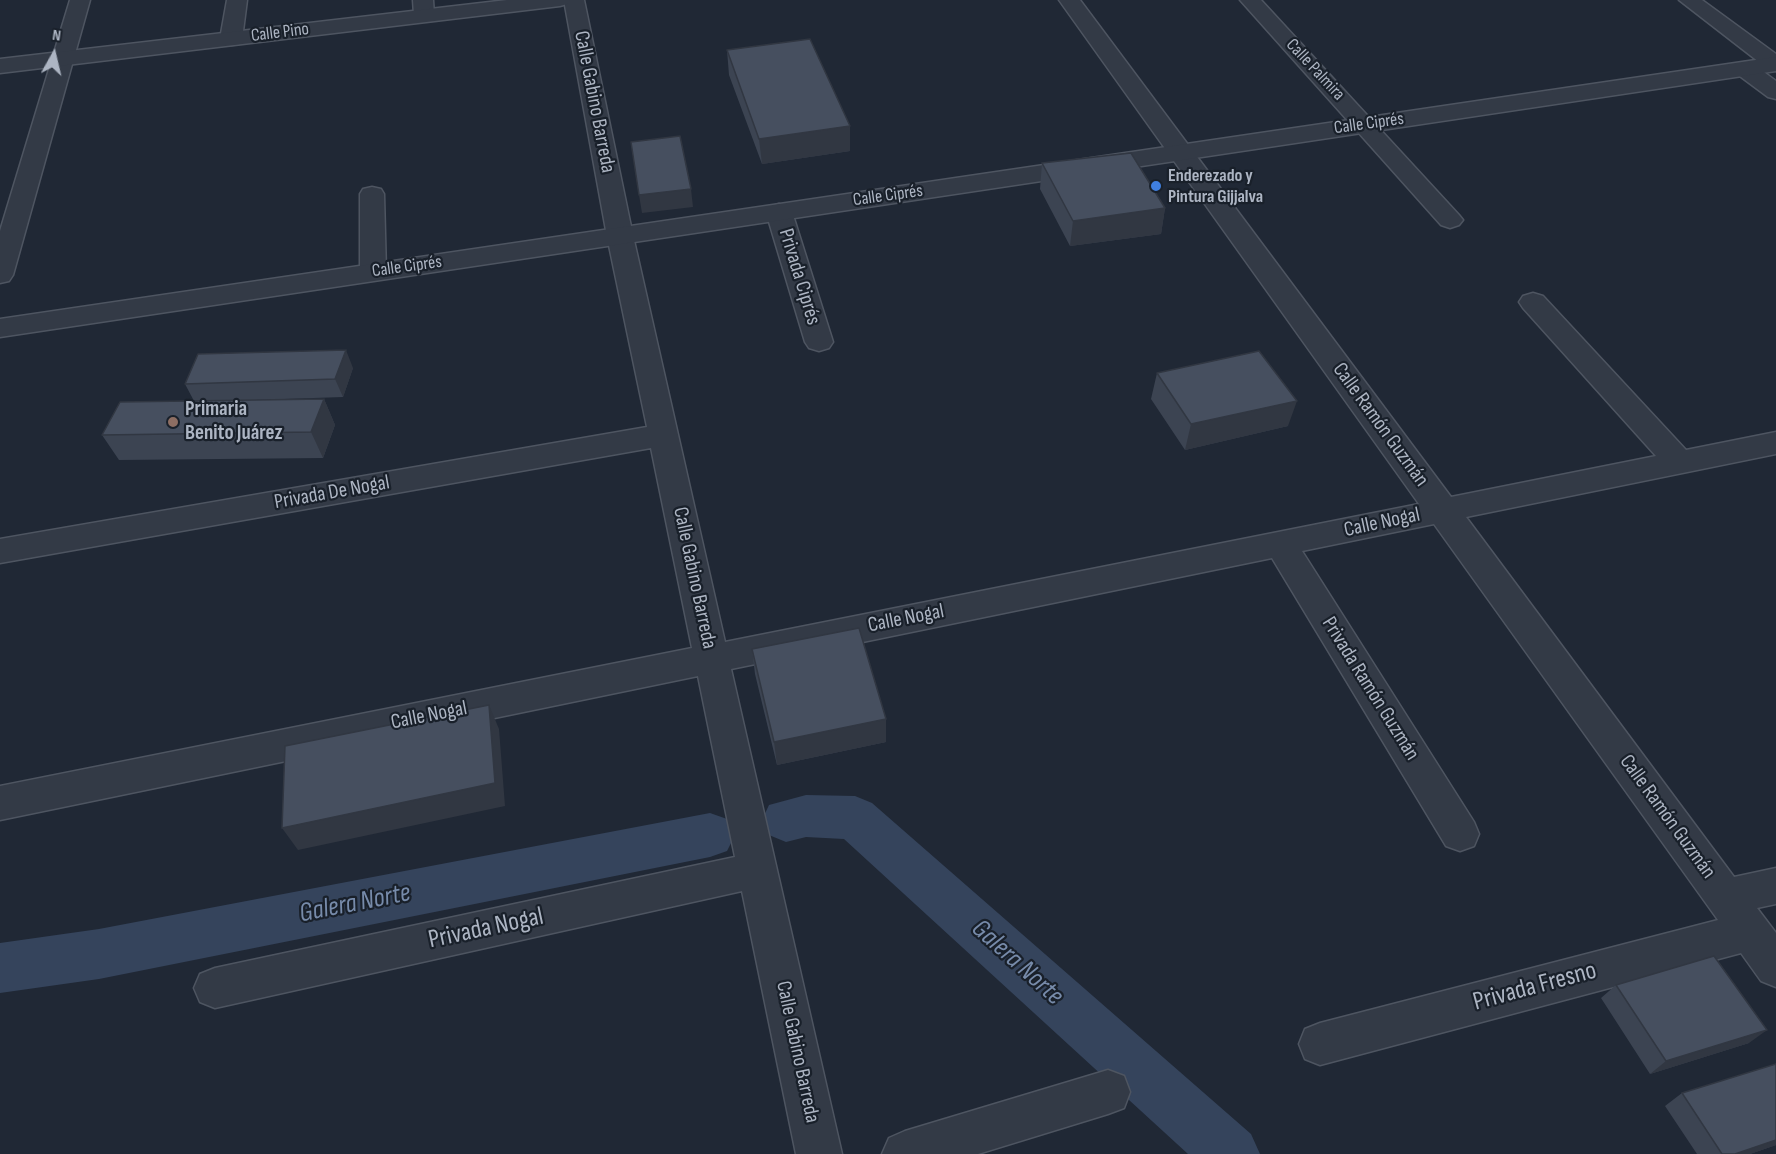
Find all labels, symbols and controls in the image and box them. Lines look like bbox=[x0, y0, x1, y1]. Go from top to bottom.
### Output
street label: Calle Pino bbox=[250, 19, 310, 47]
north arrow bbox=[24, 24, 84, 84]
text: N bbox=[51, 26, 62, 46]
street label: Calle Gabino Barreda bbox=[568, 29, 620, 175]
street label: Calle Palmira bbox=[1281, 35, 1349, 105]
street label: Calle Ciprés bbox=[1333, 108, 1405, 140]
place label: Enderezado y Pintura Gijjalva bbox=[1168, 165, 1263, 207]
marker: Enderezado y Pintura Gijjalva bbox=[1149, 179, 1163, 193]
street label: Calle Ciprés bbox=[852, 180, 924, 212]
street label: Privada Ciprés bbox=[772, 226, 826, 328]
street label: Calle Ciprés bbox=[371, 251, 443, 283]
street label: Calle Ramón Guzmán bbox=[1327, 358, 1433, 492]
place label: Primaria Benito Juárez bbox=[185, 397, 283, 447]
marker: Primaria Benito Juárez bbox=[166, 415, 180, 429]
street label: Privada De Nogal bbox=[272, 470, 392, 516]
street label: Calle Nogal bbox=[1342, 503, 1422, 543]
street label: Calle Gabino Barreda bbox=[667, 505, 721, 651]
street label: Calle Nogal bbox=[866, 599, 946, 639]
street label: Privada Ramón Guzmán bbox=[1316, 613, 1424, 765]
street label: Calle Nogal bbox=[389, 696, 469, 736]
street label: Calle Ramón Guzmán bbox=[1614, 750, 1720, 884]
water label: Galera Norte bbox=[297, 877, 413, 931]
street label: Privada Nogal bbox=[426, 902, 546, 956]
water label: Galera Norte bbox=[964, 913, 1070, 1013]
street label: Privada Fresno bbox=[1470, 956, 1600, 1018]
street label: Calle Gabino Barreda bbox=[770, 979, 824, 1125]

